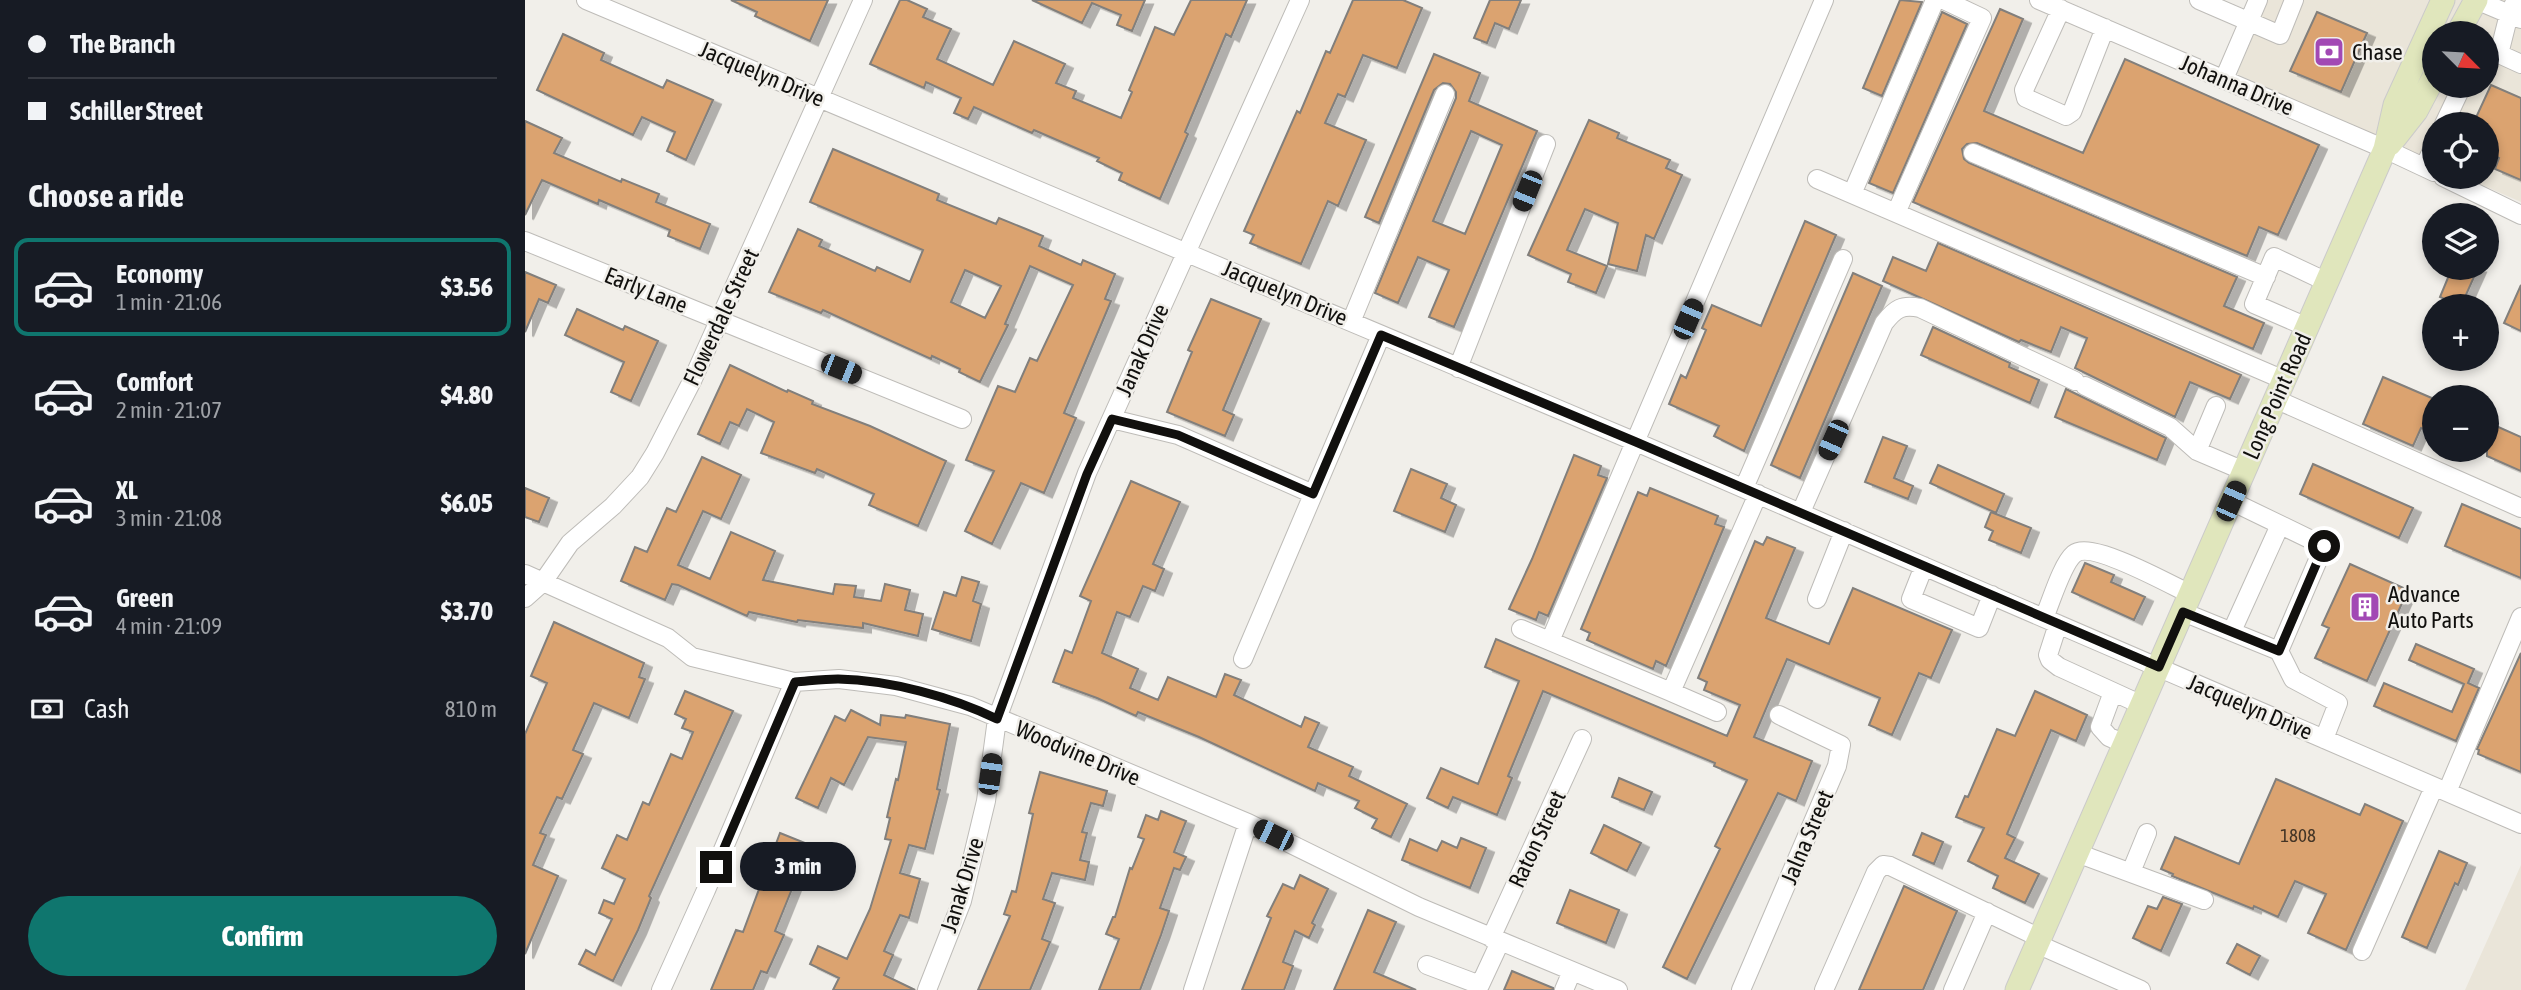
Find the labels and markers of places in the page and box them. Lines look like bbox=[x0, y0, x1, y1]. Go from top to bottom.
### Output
bank icon: Chase bbox=[2312, 35, 2346, 69]
place label: Chase bbox=[2352, 39, 2403, 65]
place label: Advance Auto Parts bbox=[2388, 581, 2474, 633]
building icon: Advance Auto Parts bbox=[2348, 590, 2382, 624]

